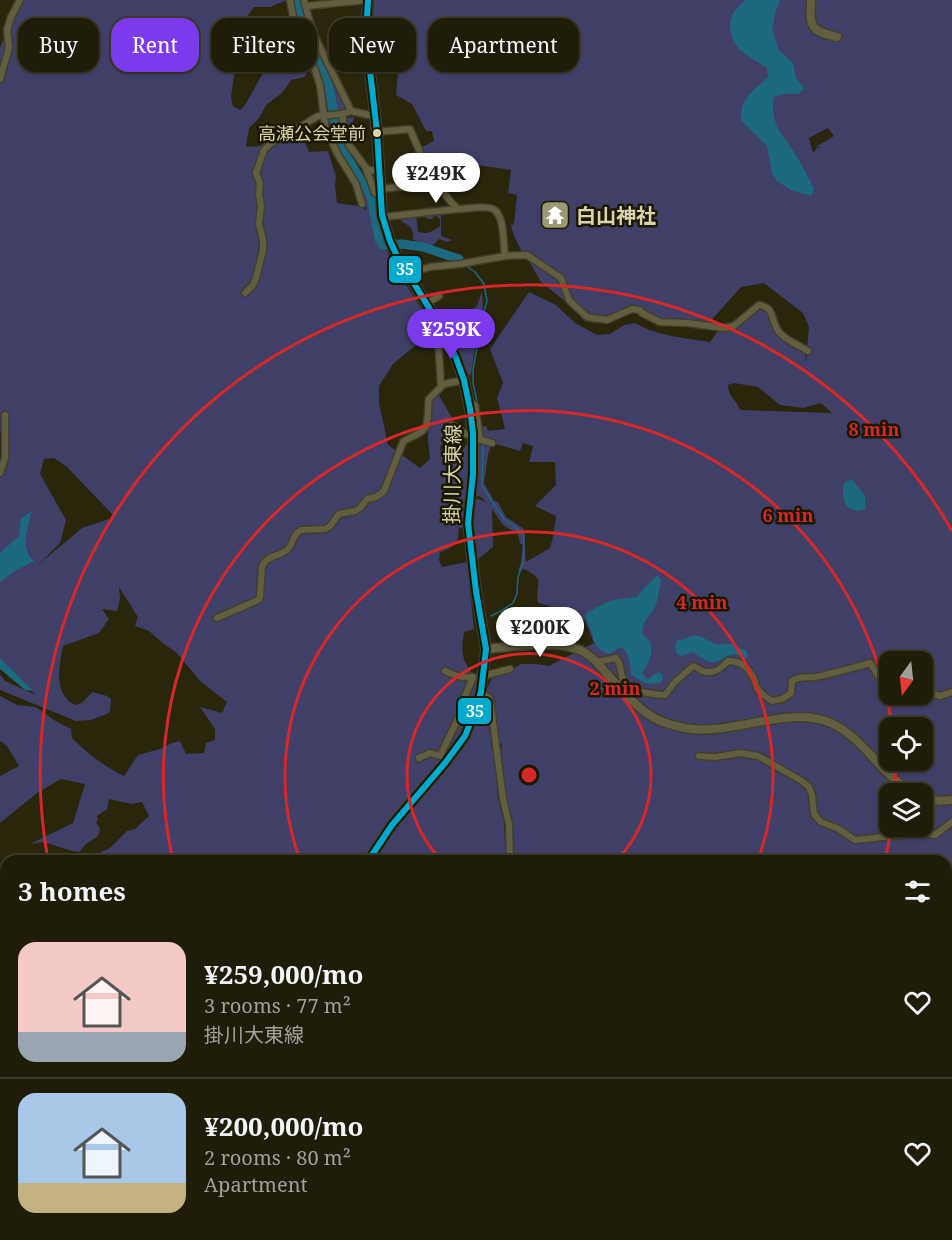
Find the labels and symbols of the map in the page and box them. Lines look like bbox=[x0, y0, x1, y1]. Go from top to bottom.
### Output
place label: 高瀬公会堂前 bbox=[258, 121, 366, 145]
marker: 高瀬公会堂前 bbox=[371, 127, 383, 139]
pin: ¥249K bbox=[394, 153, 478, 204]
temple icon: 白山神社 bbox=[539, 199, 571, 231]
place label: 白山神社 bbox=[576, 202, 656, 229]
line badge: 35 bbox=[388, 255, 422, 284]
text: 35 bbox=[396, 258, 414, 280]
pin: ¥259K bbox=[409, 309, 493, 360]
text: 8 min bbox=[849, 417, 899, 441]
street label: 掛川大東線 bbox=[438, 424, 466, 524]
text: 6 min bbox=[763, 503, 813, 527]
text: 4 min bbox=[677, 590, 727, 614]
pin: ¥200K bbox=[498, 607, 582, 658]
north arrow bbox=[879, 651, 933, 705]
text: 2 min bbox=[590, 676, 640, 700]
line badge: 35 bbox=[457, 697, 492, 725]
text: 35 bbox=[466, 700, 484, 722]
centre of rings bbox=[519, 765, 539, 785]

